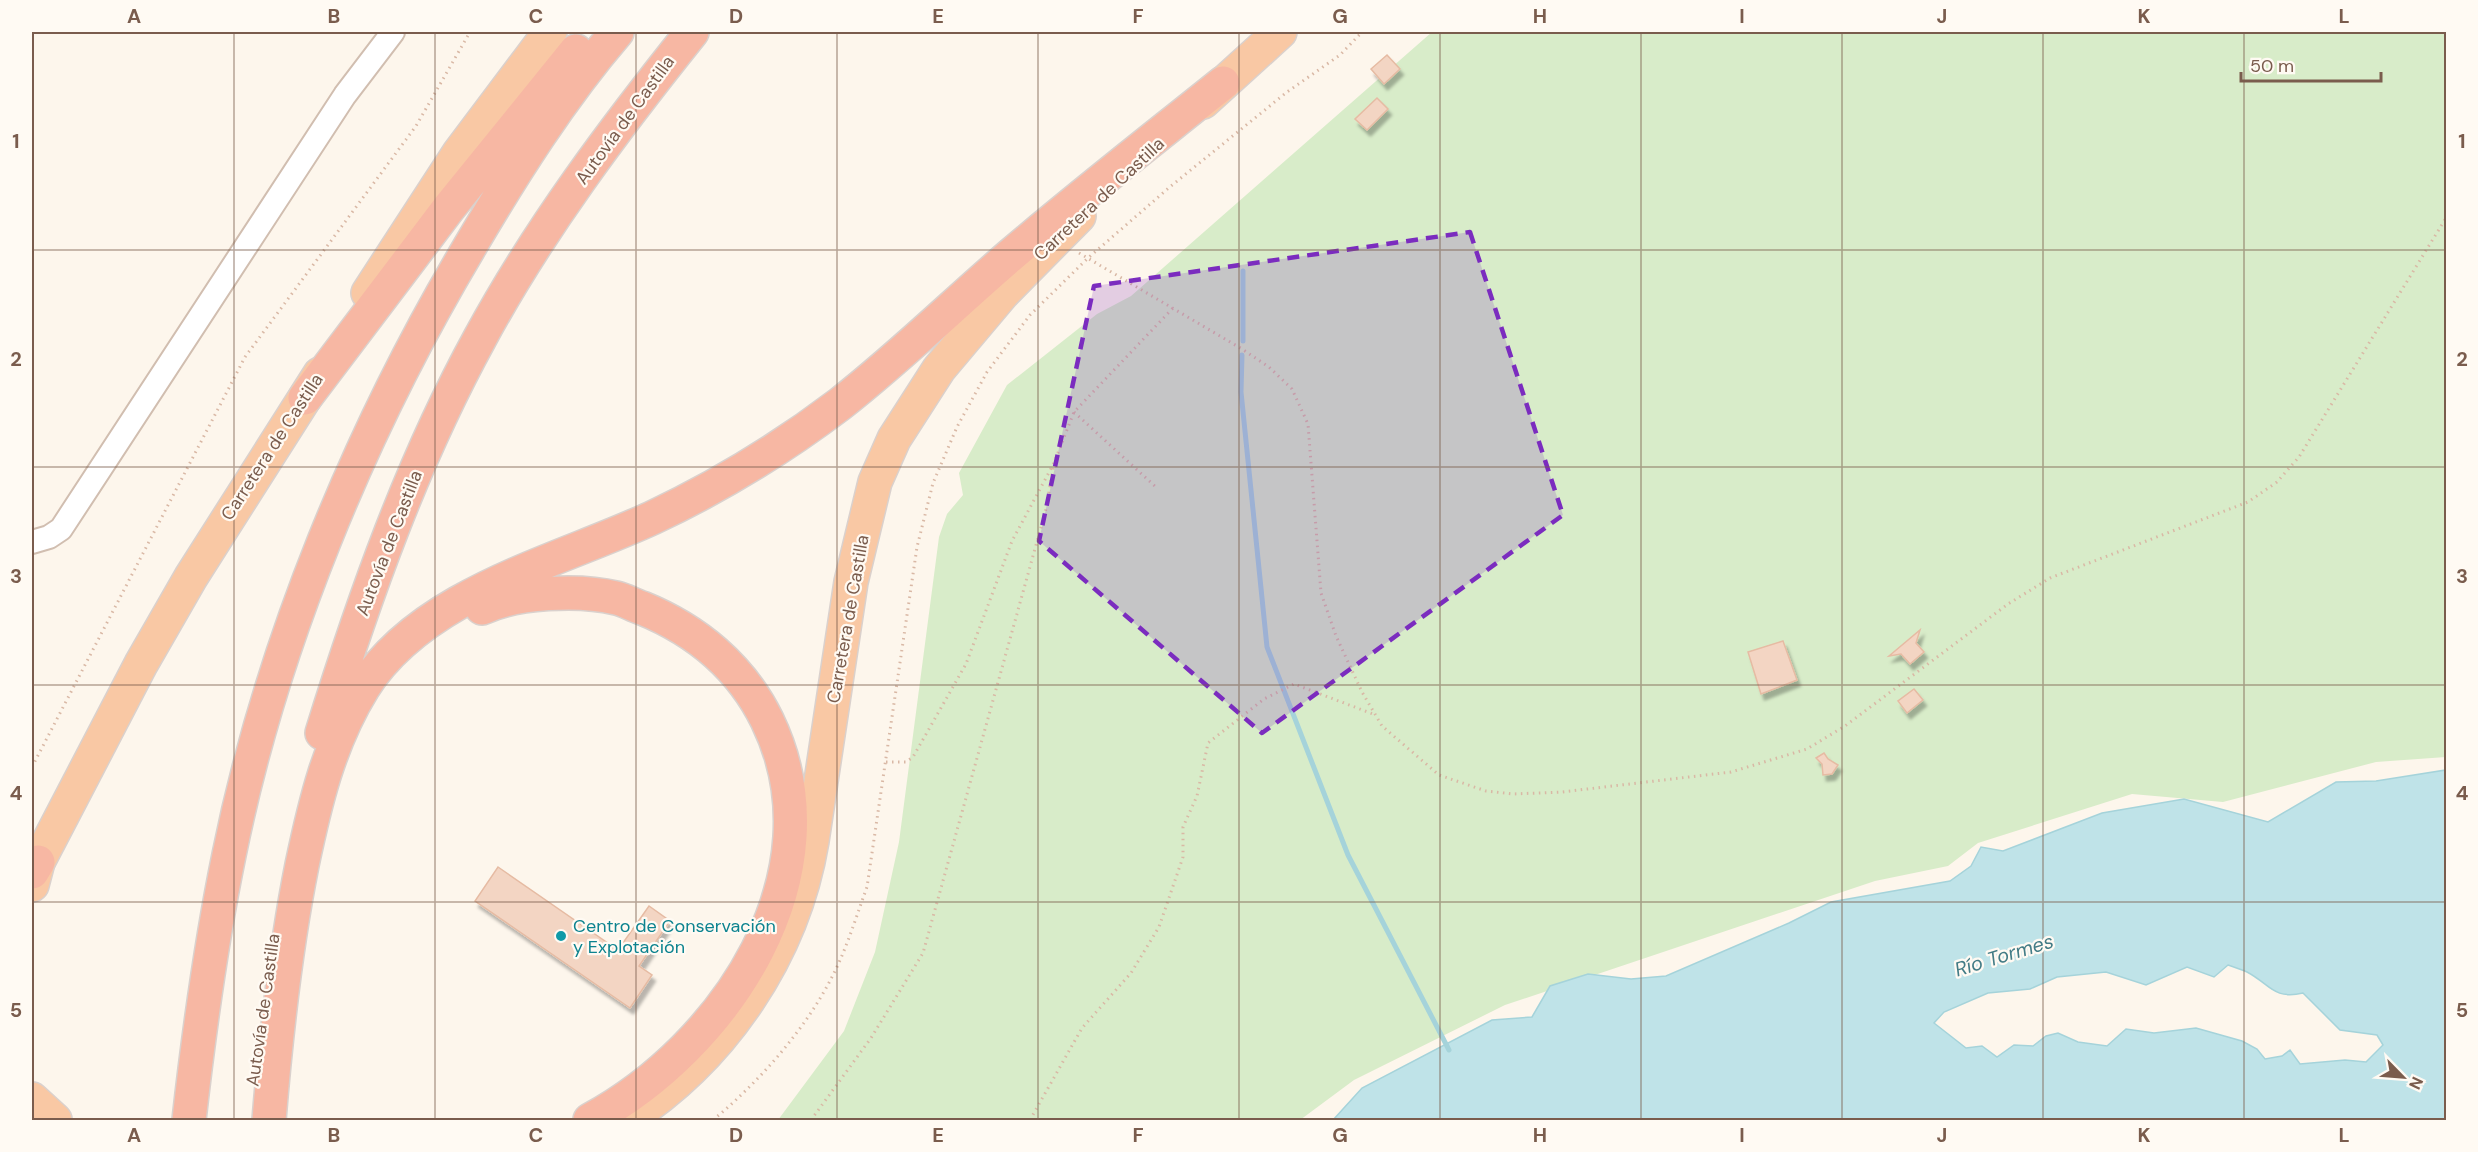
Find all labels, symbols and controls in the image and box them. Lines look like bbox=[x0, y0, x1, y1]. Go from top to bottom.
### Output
text: A bbox=[127, 3, 141, 29]
text: B bbox=[328, 3, 340, 29]
text: C bbox=[529, 3, 543, 29]
text: D bbox=[729, 3, 743, 29]
text: E bbox=[932, 3, 944, 29]
text: F bbox=[1132, 3, 1144, 29]
text: G bbox=[1332, 3, 1348, 29]
text: H bbox=[1533, 3, 1547, 29]
text: I bbox=[1739, 3, 1745, 29]
text: J bbox=[1937, 3, 1947, 29]
text: K bbox=[2137, 3, 2151, 29]
text: L bbox=[2338, 3, 2350, 29]
scale bar bbox=[2241, 45, 2380, 83]
street label: Autovía de Castilla bbox=[570, 51, 680, 189]
text: 50 m bbox=[2250, 54, 2294, 78]
text: 1 bbox=[12, 128, 20, 154]
text: 1 bbox=[2458, 128, 2466, 154]
street label: Carretera de Castilla bbox=[1028, 132, 1170, 266]
text: 2 bbox=[10, 346, 22, 372]
text: 2 bbox=[2456, 346, 2468, 372]
street label: Carretera de Castilla bbox=[215, 369, 329, 525]
street label: Autovía de Castilla bbox=[350, 467, 428, 619]
street label: Carretera de Castilla bbox=[821, 533, 875, 705]
text: 3 bbox=[10, 563, 22, 589]
text: 3 bbox=[2456, 563, 2468, 589]
text: 4 bbox=[10, 780, 23, 806]
text: 4 bbox=[2456, 780, 2469, 806]
place label: Centro de Conservación y Explotación bbox=[573, 914, 776, 959]
water label: Río Tormes bbox=[1951, 928, 2057, 982]
marker: Centro de Conservación y Explotación bbox=[554, 929, 568, 943]
street label: Autovía de Castilla bbox=[240, 932, 286, 1088]
text: 5 bbox=[10, 997, 22, 1023]
text: 5 bbox=[2456, 997, 2468, 1023]
north arrow bbox=[2373, 1047, 2433, 1107]
text: N bbox=[2404, 1073, 2428, 1093]
text: A bbox=[127, 1122, 141, 1148]
text: B bbox=[328, 1122, 340, 1148]
text: C bbox=[529, 1122, 543, 1148]
text: D bbox=[729, 1122, 743, 1148]
text: E bbox=[932, 1122, 944, 1148]
text: F bbox=[1132, 1122, 1144, 1148]
text: G bbox=[1332, 1122, 1348, 1148]
text: H bbox=[1533, 1122, 1547, 1148]
text: I bbox=[1739, 1122, 1745, 1148]
text: J bbox=[1937, 1122, 1947, 1148]
text: K bbox=[2137, 1122, 2151, 1148]
text: L bbox=[2338, 1122, 2350, 1148]

